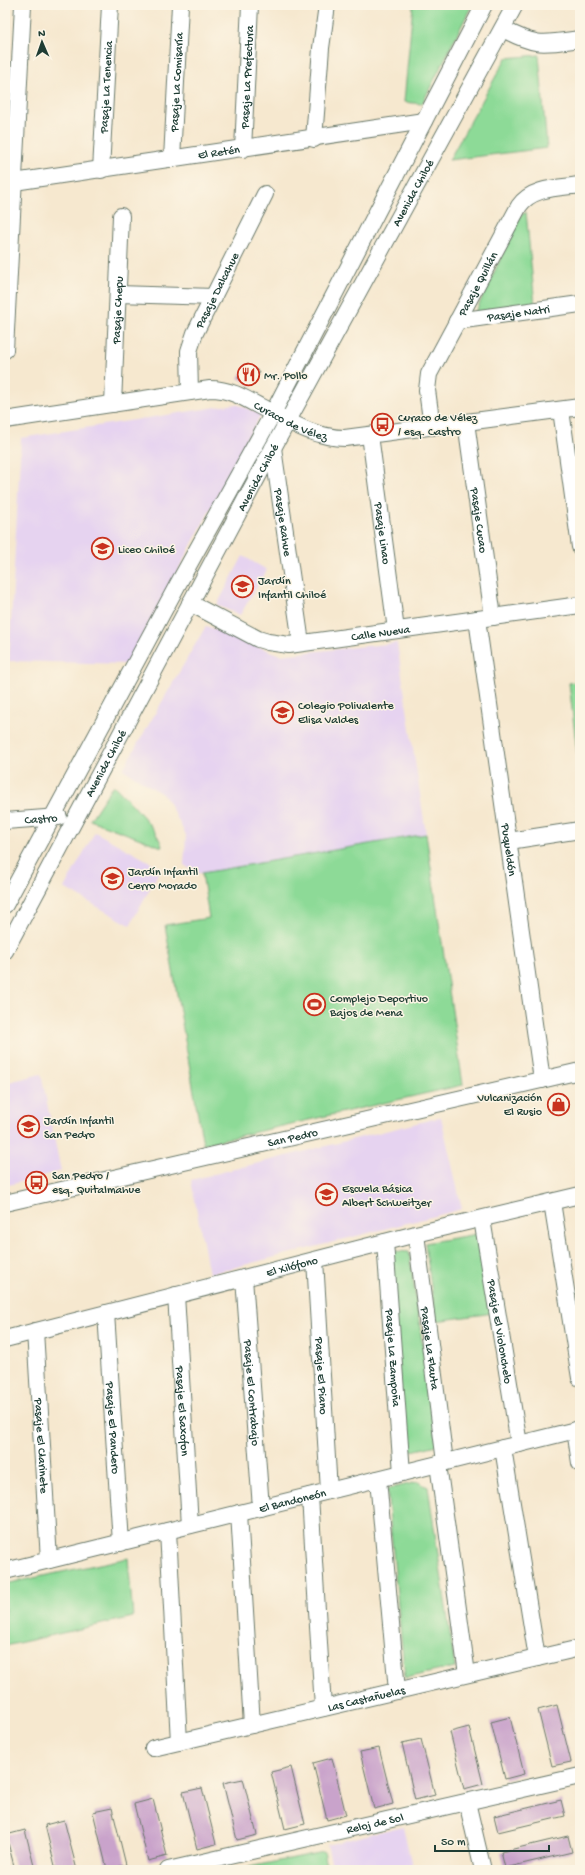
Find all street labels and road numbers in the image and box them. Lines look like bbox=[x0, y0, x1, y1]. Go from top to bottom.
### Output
street label: Pasaje La Prefectura bbox=[239, 25, 258, 130]
street label: Pasaje La Comisaría bbox=[168, 32, 188, 133]
street label: Pasaje La Tenencia bbox=[98, 40, 117, 135]
street label: El Retén bbox=[197, 143, 241, 164]
street label: Avenida Chiloé bbox=[390, 157, 439, 229]
street label: Pasaje Dalcahue bbox=[193, 250, 244, 332]
street label: Pasaje Quillán bbox=[456, 250, 502, 320]
street label: Pasaje Chepu bbox=[111, 276, 127, 345]
street label: Pasaje Natri bbox=[485, 303, 551, 326]
street label: Curaco de Vélez bbox=[251, 399, 329, 445]
street label: Avenida Chiloé bbox=[236, 441, 283, 514]
street label: Pasaje Cucao bbox=[466, 486, 489, 554]
street label: Pasaje Rahue bbox=[270, 487, 294, 558]
street label: Pasaje Linao bbox=[370, 500, 392, 565]
street label: Calle Nueva bbox=[351, 623, 411, 645]
street label: Avenida Chiloé bbox=[83, 727, 131, 800]
street label: Castro bbox=[24, 812, 58, 829]
street label: Puqueldón bbox=[497, 822, 518, 877]
street label: San Pedro bbox=[266, 1126, 319, 1151]
street label: El Xilófono bbox=[265, 1254, 320, 1281]
street label: Pasaje El Violonchelo bbox=[483, 1278, 514, 1385]
street label: Pasaje La Flauta bbox=[416, 1305, 441, 1391]
street label: Pasaje La Zampoña bbox=[381, 1307, 402, 1408]
street label: Pasaje El Piano bbox=[311, 1336, 329, 1415]
street label: Pasaje El Contrabajo bbox=[239, 1338, 261, 1447]
street label: Pasaje El Saxofon bbox=[171, 1364, 191, 1457]
street label: Pasaje El Pandero bbox=[101, 1380, 121, 1475]
street label: Pasaje El Clarinete bbox=[30, 1397, 50, 1495]
street label: El Bandoneón bbox=[258, 1487, 328, 1517]
street label: Las Castañuelas bbox=[327, 1684, 407, 1716]
street label: Reloj de Sol bbox=[345, 1811, 405, 1838]

